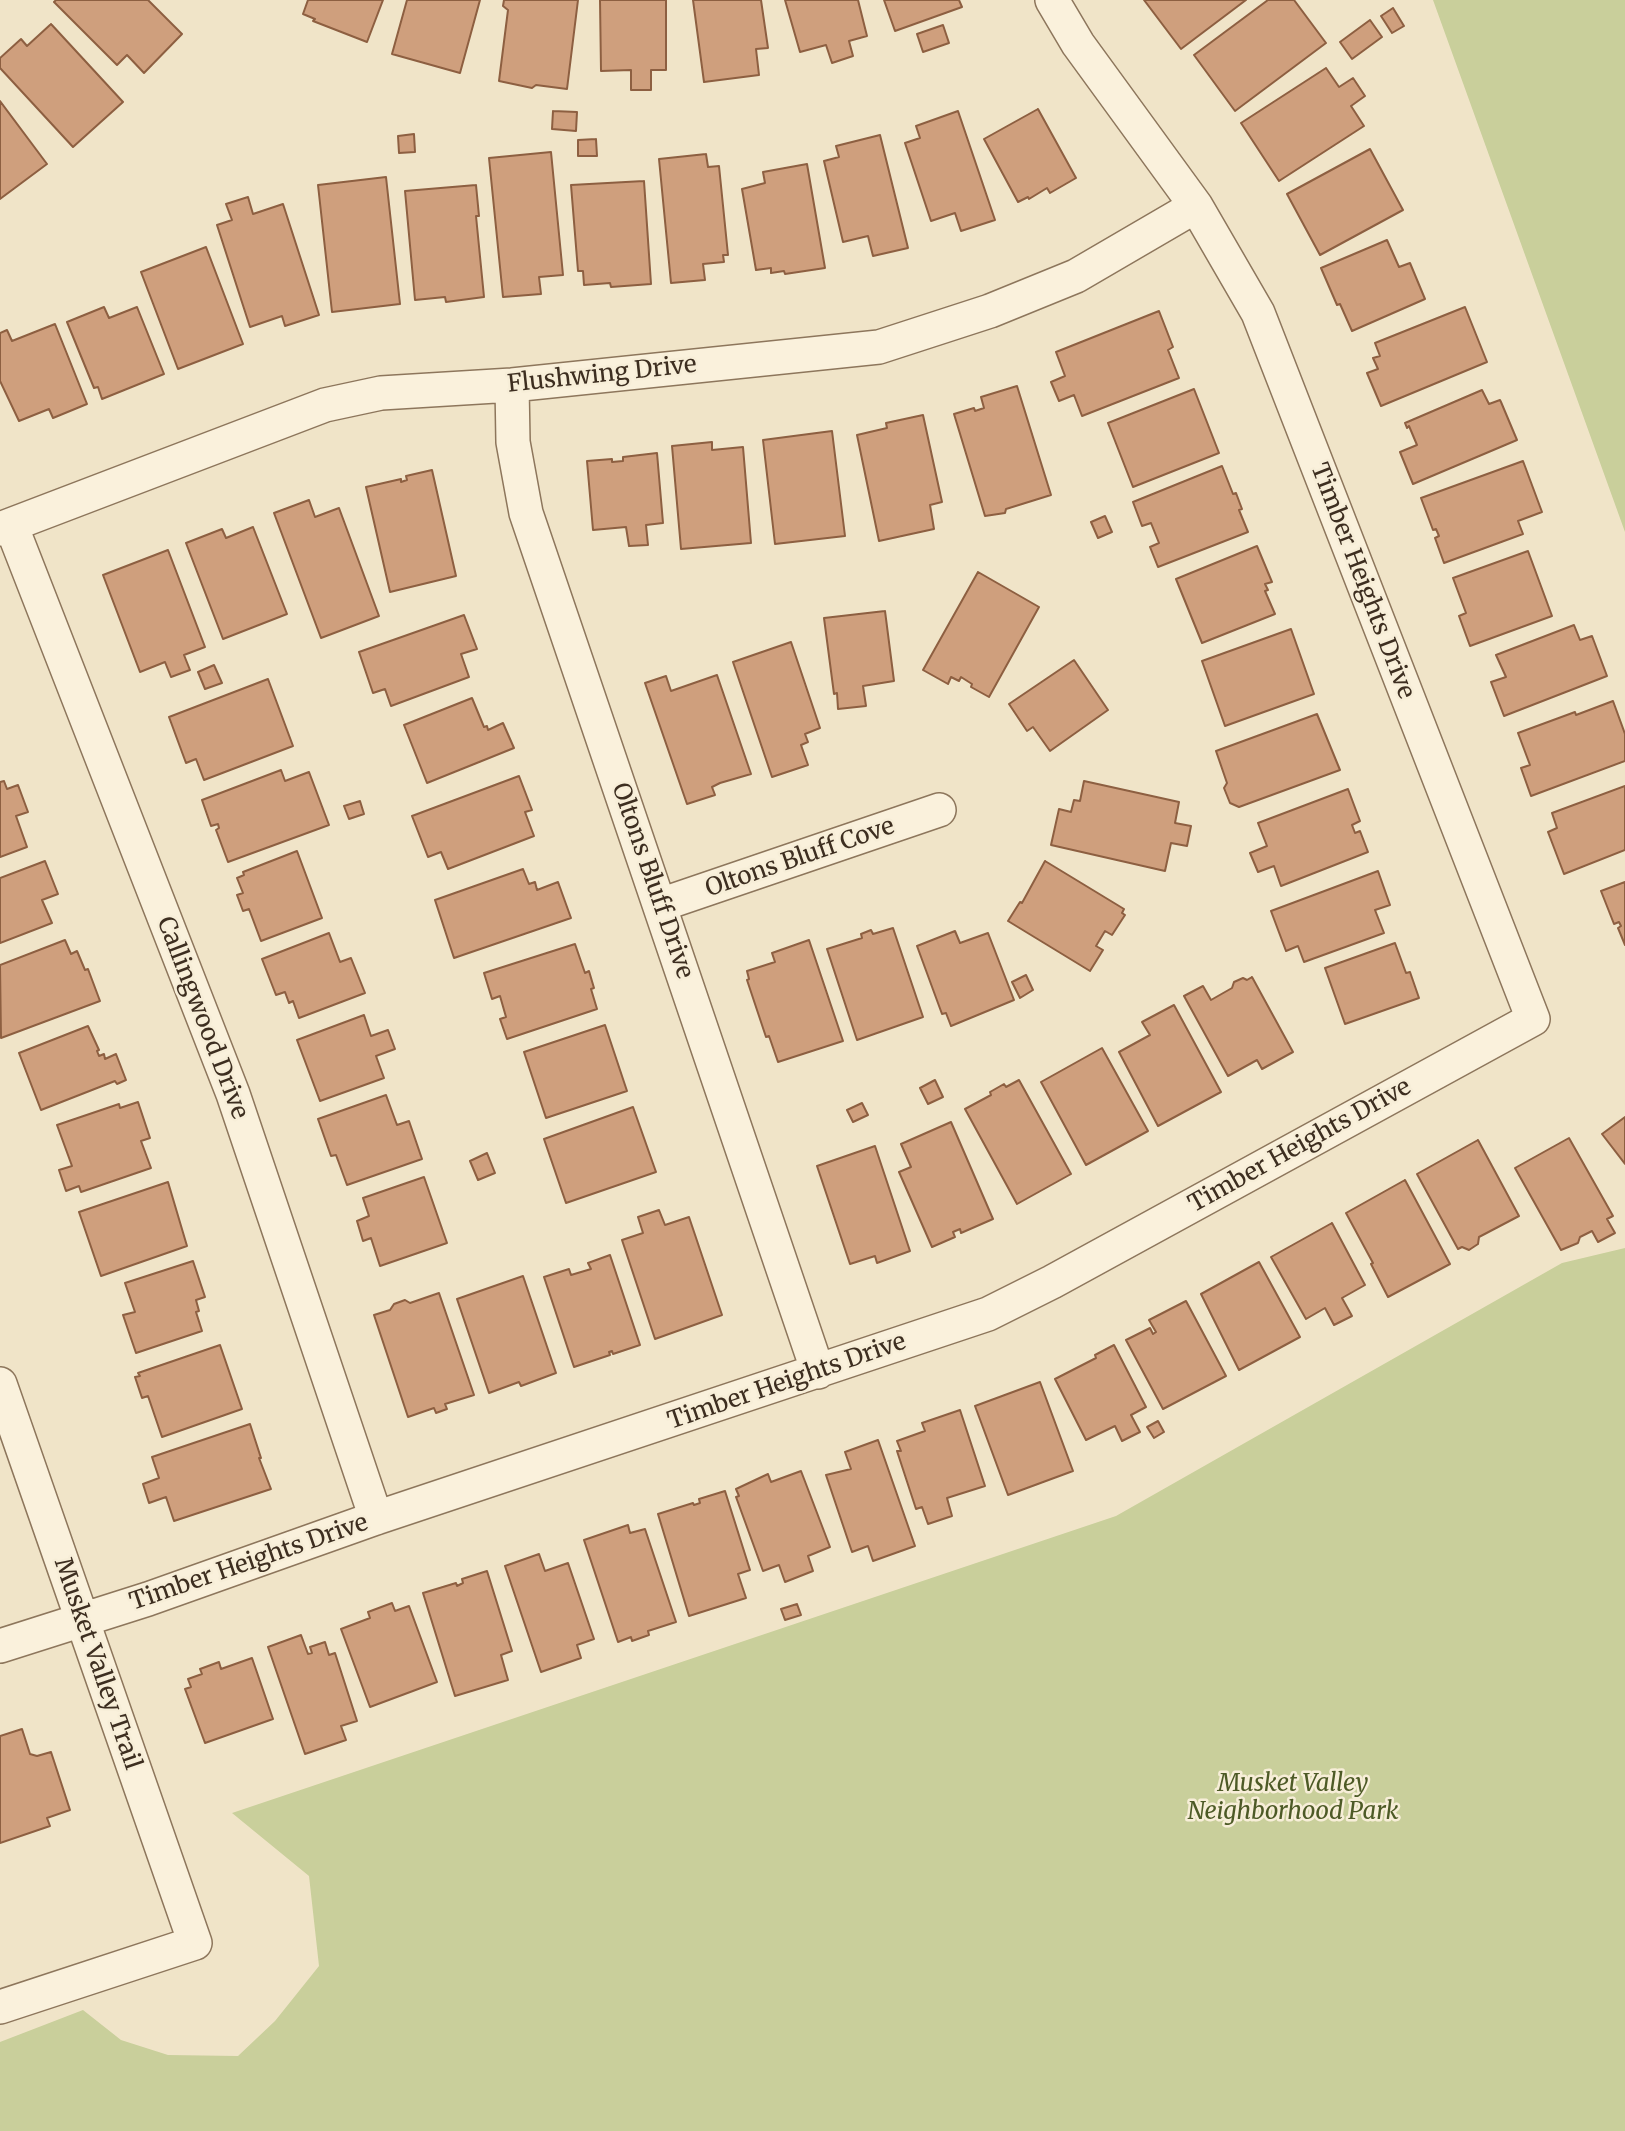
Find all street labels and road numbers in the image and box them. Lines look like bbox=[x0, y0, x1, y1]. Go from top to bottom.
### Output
street label: Flushwing Drive bbox=[506, 351, 698, 399]
street label: Timber Heights Drive bbox=[1304, 459, 1420, 703]
street label: Oltons Bluff Drive bbox=[605, 779, 699, 983]
street label: Oltons Bluff Cove bbox=[702, 812, 898, 904]
street label: Callingwood Drive bbox=[150, 913, 254, 1123]
street label: Timber Heights Drive bbox=[1184, 1073, 1416, 1219]
street label: Timber Heights Drive bbox=[664, 1328, 910, 1436]
street label: Timber Heights Drive bbox=[126, 1509, 372, 1617]
street label: Musket Valley Trail bbox=[47, 1554, 147, 1774]

